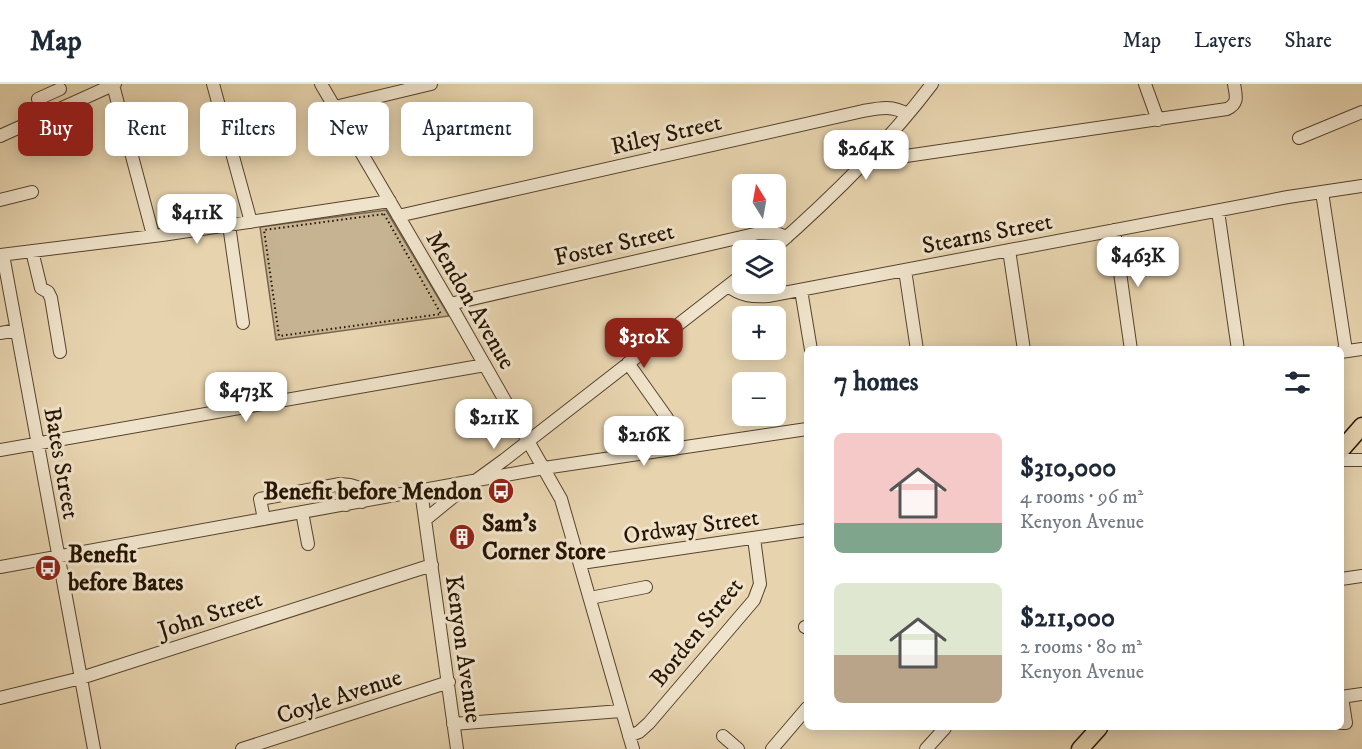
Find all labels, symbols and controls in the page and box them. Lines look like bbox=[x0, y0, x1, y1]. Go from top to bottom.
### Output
text: Map bbox=[30, 24, 82, 59]
text: Map bbox=[1122, 28, 1161, 54]
text: Layers bbox=[1194, 28, 1252, 54]
text: Share bbox=[1285, 28, 1332, 54]
chip: Buy bbox=[18, 102, 93, 156]
chip: Rent bbox=[105, 102, 188, 156]
chip: Filters bbox=[200, 102, 296, 156]
chip: New bbox=[308, 102, 389, 156]
chip: Apartment bbox=[401, 102, 533, 156]
street label: Riley Street bbox=[608, 108, 725, 162]
pin: $264K bbox=[824, 130, 908, 181]
text: $264K bbox=[838, 137, 894, 162]
north arrow bbox=[732, 174, 786, 228]
map controls bbox=[732, 174, 786, 426]
pin: $411K bbox=[155, 194, 239, 245]
text: $411K bbox=[171, 201, 223, 226]
street label: Stearns Street bbox=[920, 207, 1055, 261]
street label: Foster Street bbox=[551, 217, 677, 273]
street label: Mendon Avenue bbox=[419, 226, 522, 375]
pin: $463K bbox=[1096, 237, 1180, 288]
button: layers bbox=[732, 240, 786, 294]
text: $463K bbox=[1111, 244, 1165, 269]
button: + bbox=[732, 306, 786, 360]
pin: $310K bbox=[602, 318, 686, 369]
text: $310K bbox=[619, 325, 669, 350]
text: 7 homes bbox=[834, 366, 918, 399]
icon: filters bbox=[1281, 366, 1314, 399]
pin: $473K bbox=[204, 372, 288, 423]
button: − bbox=[732, 372, 786, 426]
text: $473K bbox=[219, 379, 273, 404]
pin: $211K bbox=[452, 399, 536, 450]
street label: Bates Street bbox=[36, 405, 86, 522]
text: $211K bbox=[469, 406, 519, 431]
pin: $216K bbox=[602, 416, 686, 467]
text: $216K bbox=[618, 423, 670, 448]
text: $310,000 bbox=[1020, 452, 1116, 485]
icon: home bbox=[882, 457, 954, 529]
bus stop icon: Benefit before Mendon bbox=[486, 476, 516, 506]
place label: Benefit before Mendon bbox=[264, 477, 482, 507]
text: 4 rooms · 96 m² bbox=[1020, 485, 1143, 510]
street label: Ordway Street bbox=[622, 503, 761, 551]
place label: Sam's Corner Store bbox=[482, 509, 606, 567]
text: Kenyon Avenue bbox=[1020, 510, 1144, 535]
building icon: Sam's Corner Store bbox=[447, 522, 477, 552]
place label: Benefit before Bates bbox=[67, 540, 183, 598]
bus stop icon: Benefit before Bates bbox=[33, 553, 63, 583]
street label: Borden Street bbox=[644, 572, 750, 693]
street label: Kenyon Avenue bbox=[438, 573, 488, 725]
street label: John Street bbox=[153, 584, 266, 646]
text: $211,000 bbox=[1020, 602, 1115, 635]
icon: home bbox=[882, 607, 954, 679]
text: 2 rooms · 80 m² bbox=[1020, 635, 1142, 660]
text: Kenyon Avenue bbox=[1020, 660, 1144, 685]
street label: Coyle Avenue bbox=[273, 663, 406, 731]

